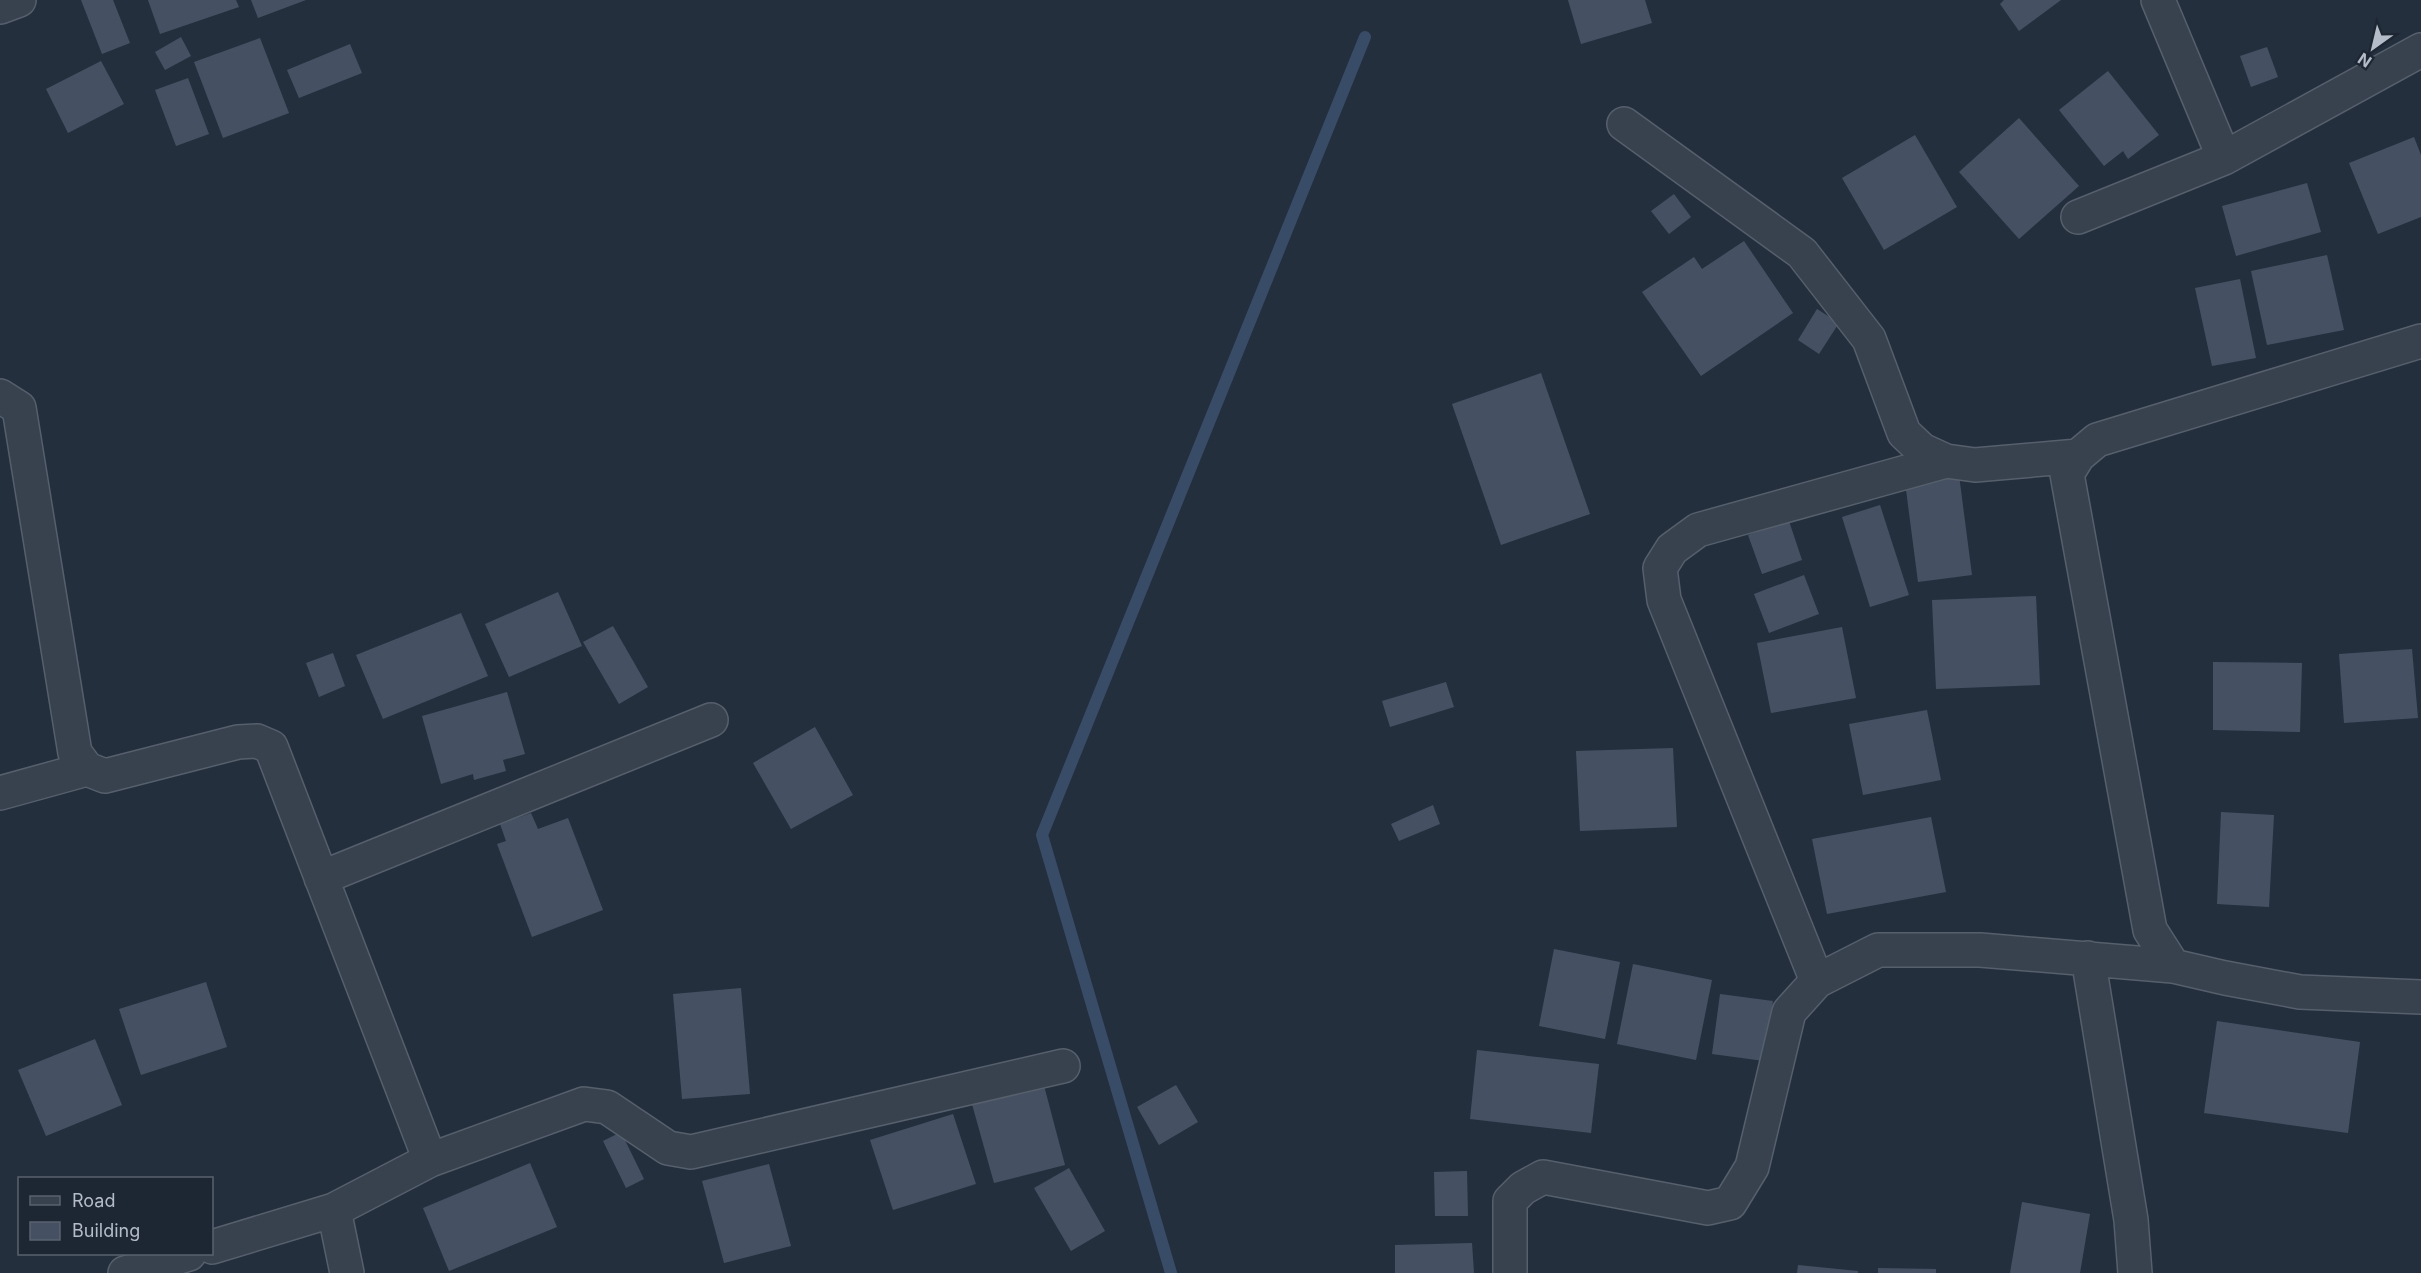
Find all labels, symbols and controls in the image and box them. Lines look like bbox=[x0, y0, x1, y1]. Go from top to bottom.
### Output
north arrow bbox=[2343, 18, 2403, 78]
text: N bbox=[2354, 49, 2375, 72]
legend bbox=[18, 1177, 213, 1255]
text: Road bbox=[72, 1190, 115, 1211]
text: Building bbox=[72, 1220, 140, 1241]

